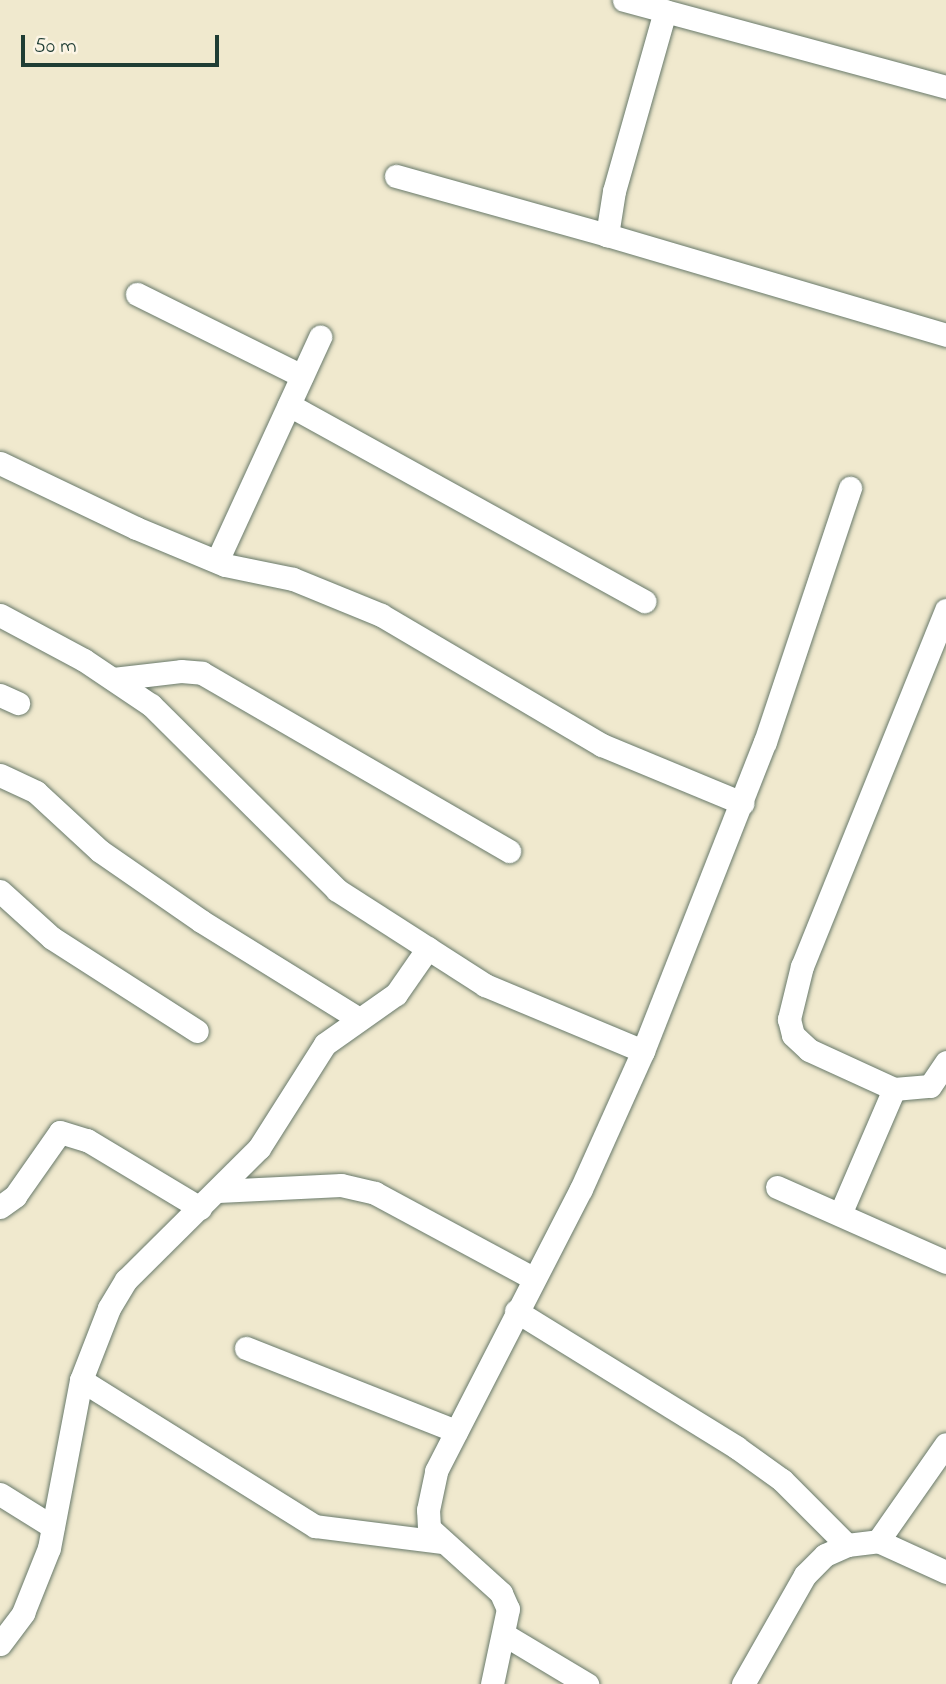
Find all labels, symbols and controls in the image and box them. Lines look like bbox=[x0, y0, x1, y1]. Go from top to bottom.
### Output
scale bar bbox=[24, 21, 222, 65]
text: 50 m bbox=[34, 32, 77, 62]

